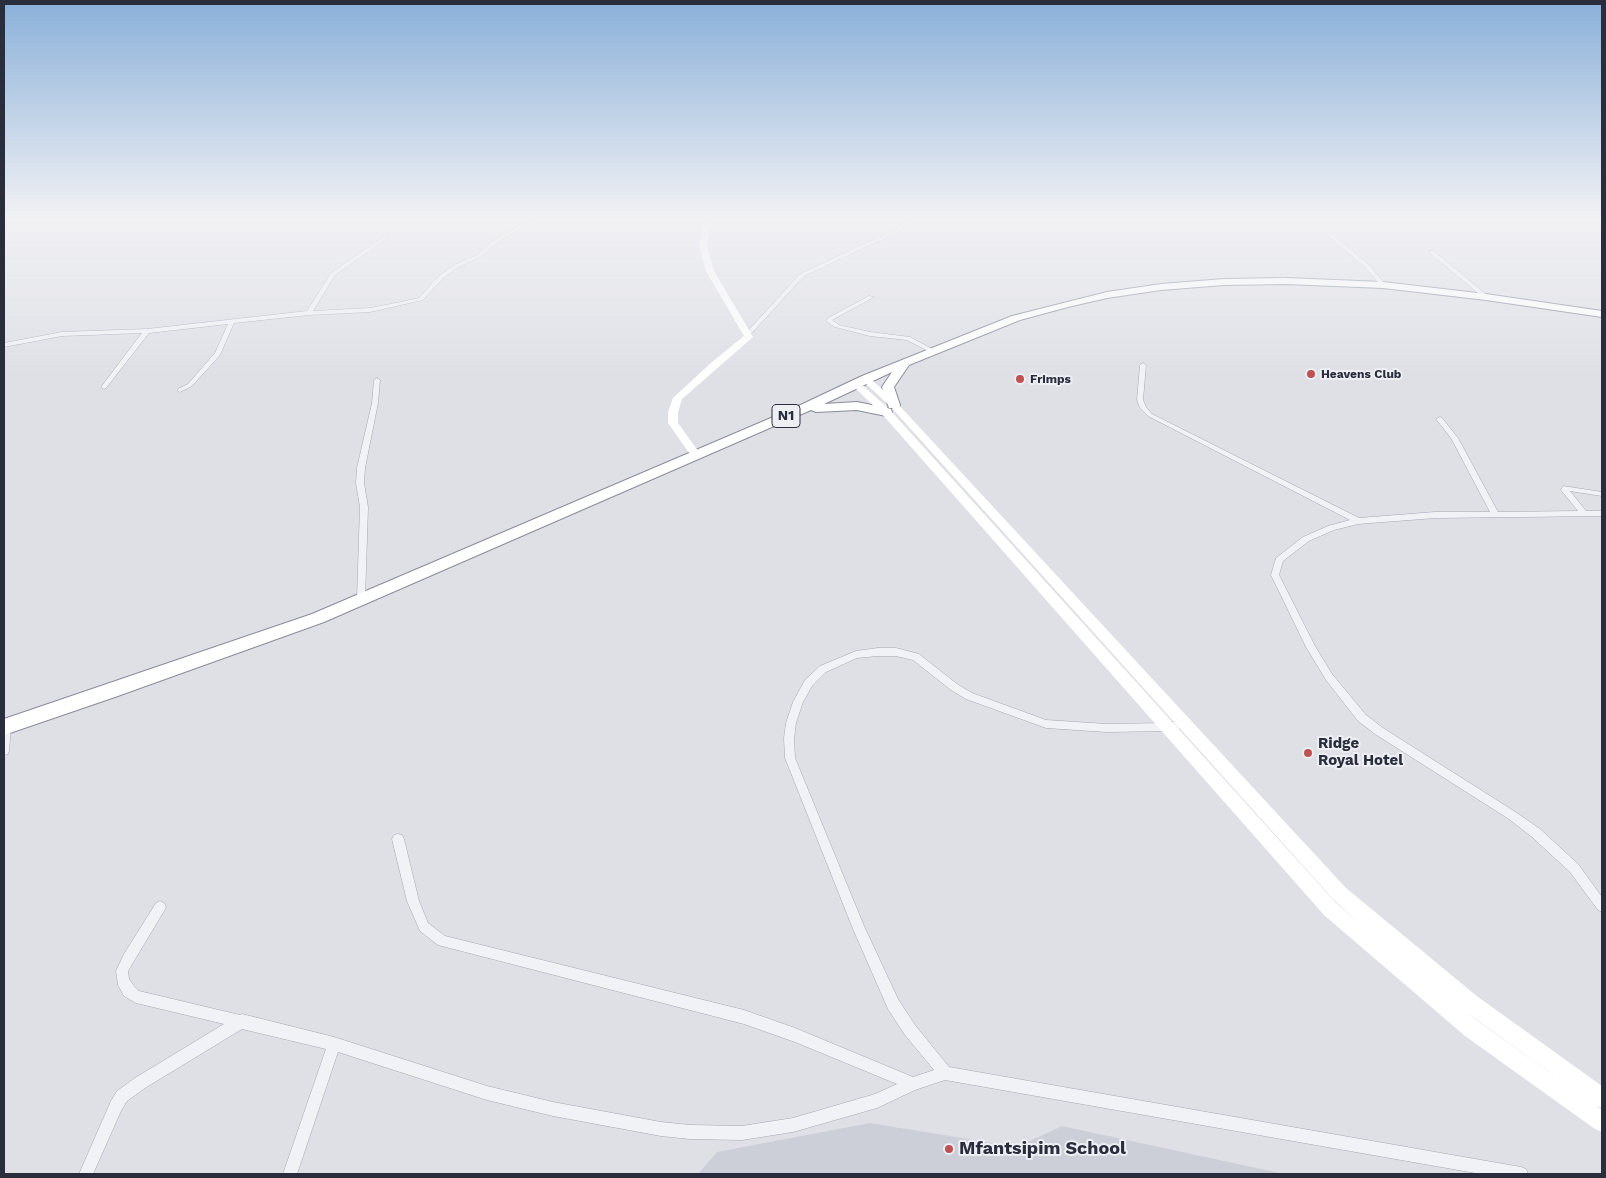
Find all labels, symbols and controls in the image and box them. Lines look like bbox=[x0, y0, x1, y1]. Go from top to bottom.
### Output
place label: Heavens Club bbox=[1321, 367, 1401, 381]
marker: Heavens Club bbox=[1305, 368, 1317, 380]
place label: Frimps bbox=[1030, 372, 1071, 386]
marker: Frimps bbox=[1014, 373, 1026, 385]
road number: N1 bbox=[772, 404, 800, 428]
place label: Ridge Royal Hotel bbox=[1318, 735, 1403, 770]
marker: Ridge Royal Hotel bbox=[1302, 747, 1314, 759]
place label: Mfantsipim School bbox=[959, 1138, 1126, 1160]
marker: Mfantsipim School bbox=[943, 1143, 955, 1155]

